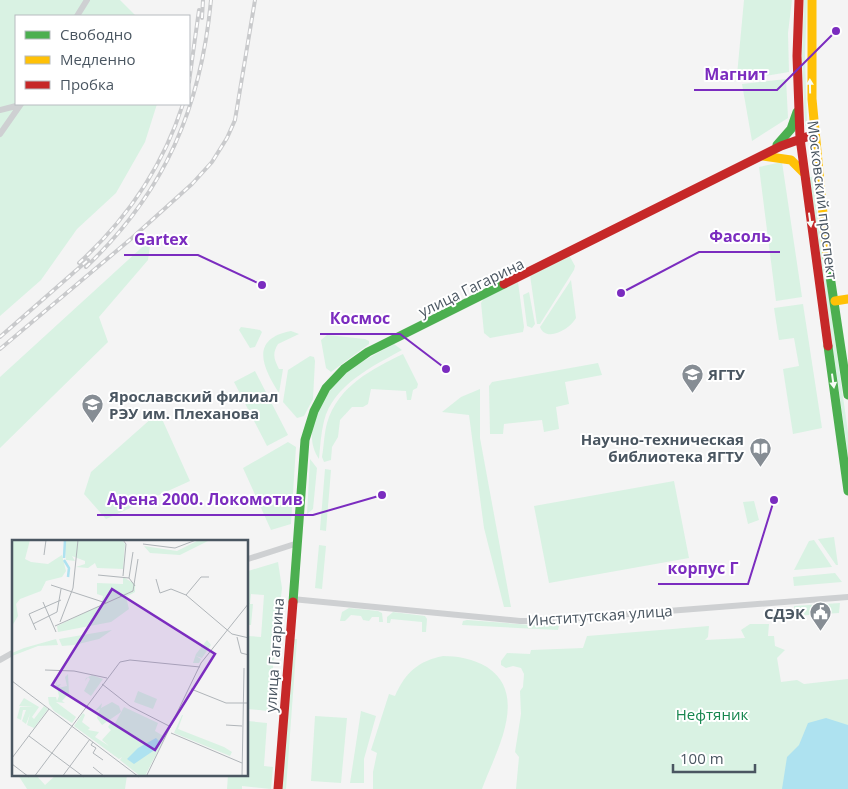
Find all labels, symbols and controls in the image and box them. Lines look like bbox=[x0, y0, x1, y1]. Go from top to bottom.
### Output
legend bbox=[15, 15, 190, 105]
text: Свободно bbox=[60, 24, 132, 44]
text: Медленно bbox=[60, 49, 136, 69]
callout: Магнит bbox=[694, 59, 777, 90]
text: Магнит bbox=[704, 63, 768, 85]
text: Пробка bbox=[60, 74, 114, 94]
one-way arrow bbox=[806, 78, 814, 94]
street label: Московский проспект bbox=[803, 119, 843, 281]
one-way arrow bbox=[806, 212, 814, 228]
callout: Фасоль bbox=[699, 221, 780, 252]
callout: Gartex bbox=[124, 224, 198, 255]
text: Фасоль bbox=[709, 225, 771, 247]
text: Gartex bbox=[134, 228, 189, 250]
street label: улица Гагарина bbox=[415, 253, 527, 321]
callout: Космос bbox=[320, 303, 400, 334]
text: Космос bbox=[330, 307, 390, 329]
school or university icon: ЯГТУ bbox=[680, 362, 704, 393]
place label: ЯГТУ bbox=[707, 364, 745, 384]
one-way arrow bbox=[829, 373, 837, 389]
place label: Ярославский филиал РЭУ им. Плеханова bbox=[108, 386, 278, 423]
school or university icon: Ярославский филиал РЭУ им. Плеханова bbox=[81, 393, 105, 424]
place label: Научно-техническая библиотека ЯГТУ bbox=[581, 429, 744, 466]
library icon: Научно-техническая библиотека ЯГТУ bbox=[748, 436, 772, 467]
callout: Арена 2000. Локомотив bbox=[97, 484, 313, 515]
text: Арена 2000. Локомотив bbox=[107, 488, 303, 510]
inset map bbox=[12, 540, 249, 776]
callout: корпус Г bbox=[658, 553, 748, 584]
text: корпус Г bbox=[668, 557, 738, 579]
street label: улица Гагарина bbox=[260, 597, 288, 713]
street label: Институтская улица bbox=[527, 600, 673, 630]
public building icon: СДЭК bbox=[809, 601, 833, 632]
place label: СДЭК bbox=[764, 603, 806, 623]
park label: Нефтяник bbox=[676, 704, 748, 724]
scale bar bbox=[673, 742, 756, 774]
text: 100 m bbox=[680, 748, 724, 768]

